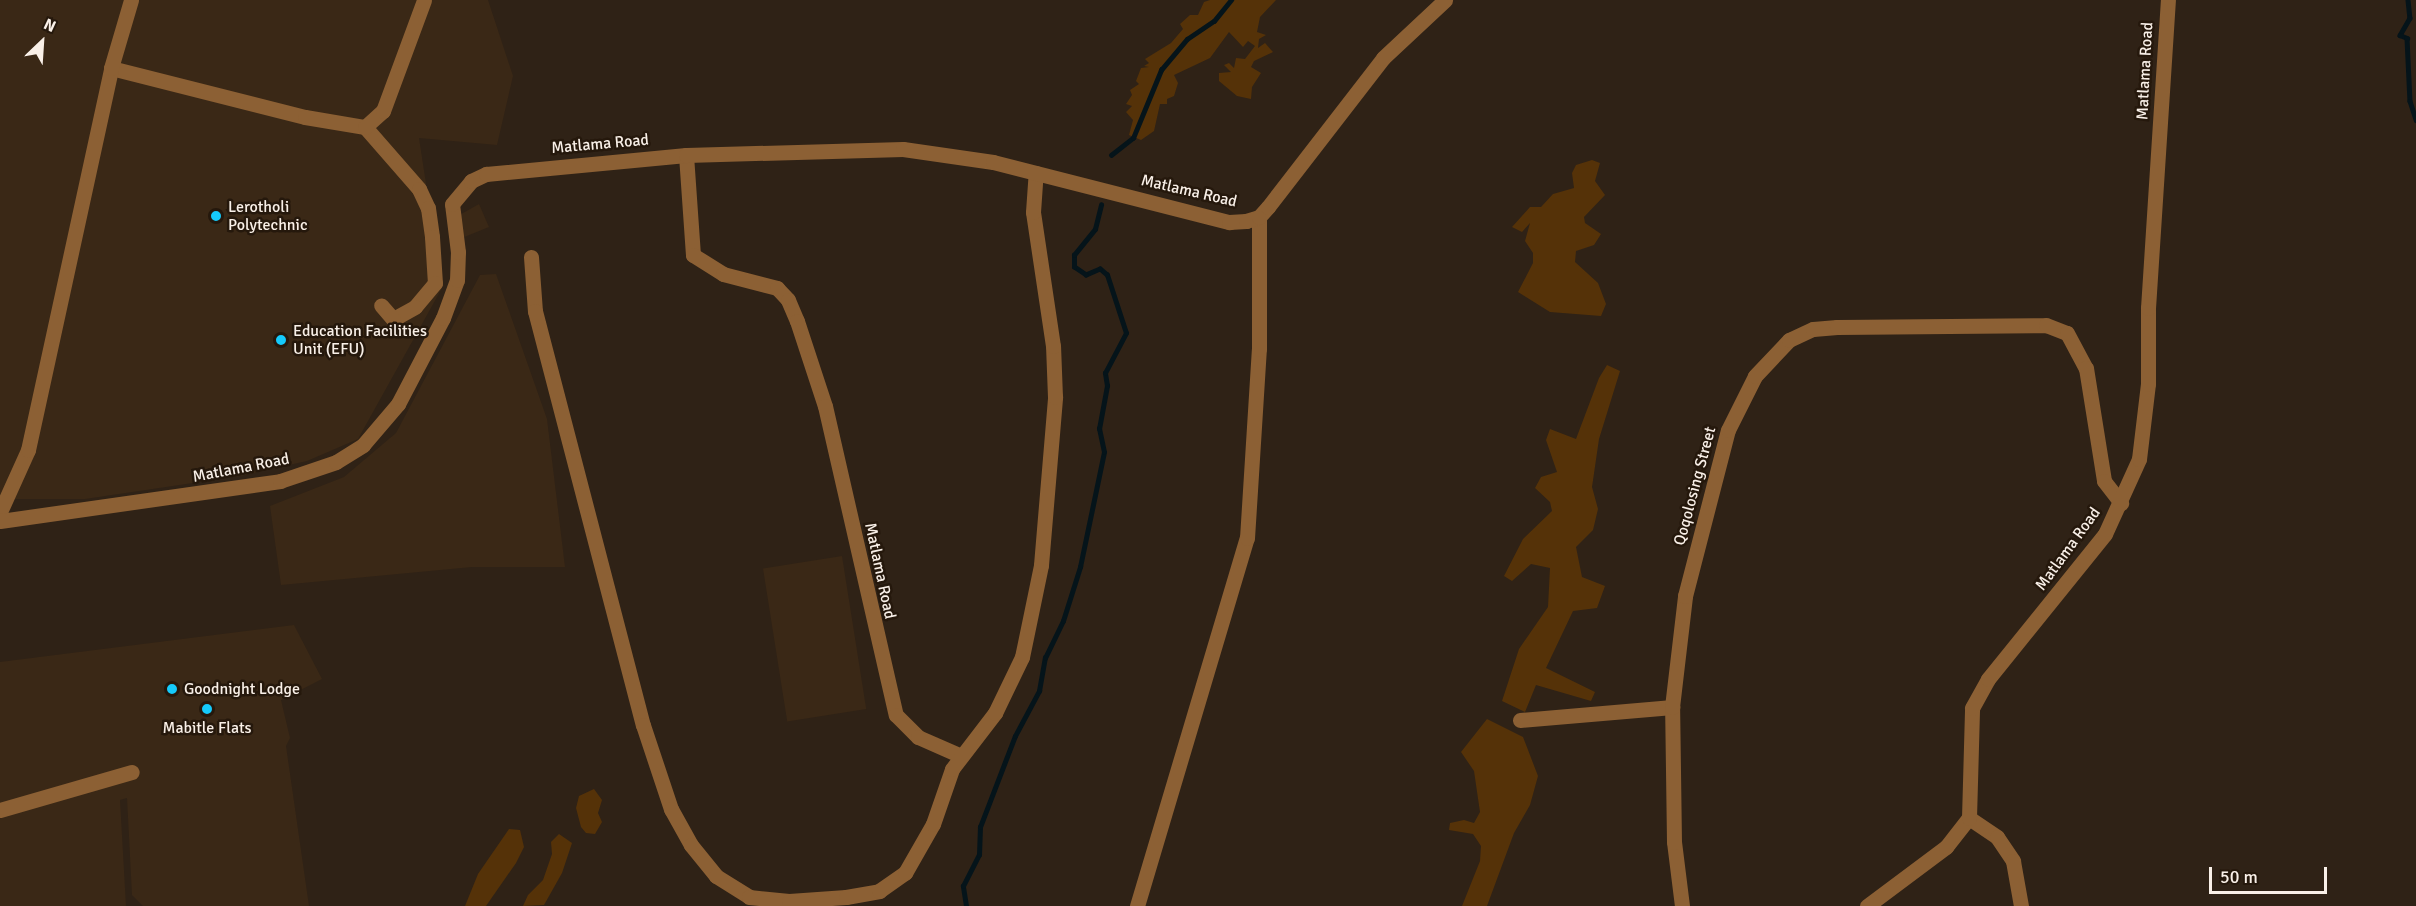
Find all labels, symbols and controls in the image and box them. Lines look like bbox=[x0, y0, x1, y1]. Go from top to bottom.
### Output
north arrow bbox=[12, 12, 72, 72]
text: N bbox=[40, 14, 59, 37]
street label: Matlama Road bbox=[2133, 22, 2157, 120]
street label: Matlama Road bbox=[550, 130, 650, 158]
street label: Matlama Road bbox=[1139, 171, 1239, 211]
place label: Lerotholi Polytechnic bbox=[228, 197, 307, 235]
marker: Lerotholi Polytechnic bbox=[209, 209, 223, 223]
place label: Education Facilities Unit (EFU) bbox=[293, 321, 427, 359]
marker: Education Facilities Unit (EFU) bbox=[274, 333, 288, 347]
street label: Qoqolosing Street bbox=[1670, 425, 1720, 547]
street label: Matlama Road bbox=[191, 449, 291, 487]
street label: Matlama Road bbox=[2031, 504, 2105, 594]
street label: Matlama Road bbox=[860, 521, 900, 621]
place label: Goodnight Lodge bbox=[184, 679, 300, 699]
marker: Goodnight Lodge bbox=[165, 682, 179, 696]
marker: Mabitle Flats bbox=[200, 702, 214, 716]
place label: Mabitle Flats bbox=[163, 718, 251, 738]
scale bar bbox=[2212, 855, 2330, 893]
text: 50 m bbox=[2220, 866, 2258, 888]

